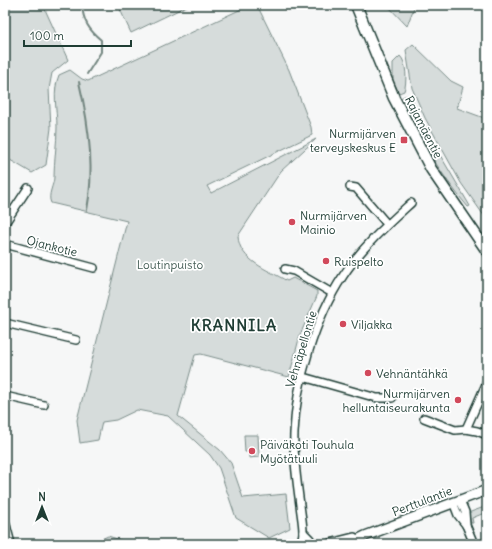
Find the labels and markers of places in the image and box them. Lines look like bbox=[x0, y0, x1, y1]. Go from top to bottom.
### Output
place label: Nurmijärven terveyskeskus E bbox=[310, 126, 396, 155]
marker: Nurmijärven terveyskeskus E bbox=[399, 135, 409, 145]
place label: Nurmijärven Mainio bbox=[300, 208, 367, 237]
marker: Nurmijärven Mainio bbox=[287, 217, 297, 227]
place label: Ruispelto bbox=[334, 254, 384, 269]
marker: Ruispelto bbox=[321, 256, 331, 266]
place label: Viljakka bbox=[351, 317, 393, 332]
marker: Viljakka bbox=[338, 319, 348, 329]
place label: Vehnäntähkä bbox=[376, 366, 448, 381]
marker: Vehnäntähkä bbox=[363, 368, 373, 378]
place label: Nurmijärven helluntaiseurakunta bbox=[342, 386, 450, 415]
marker: Nurmijärven helluntaiseurakunta bbox=[453, 395, 463, 405]
place label: Päiväkoti Touhula Myötätuuli bbox=[260, 437, 354, 466]
marker: Päiväkoti Touhula Myötätuuli bbox=[247, 446, 257, 456]

